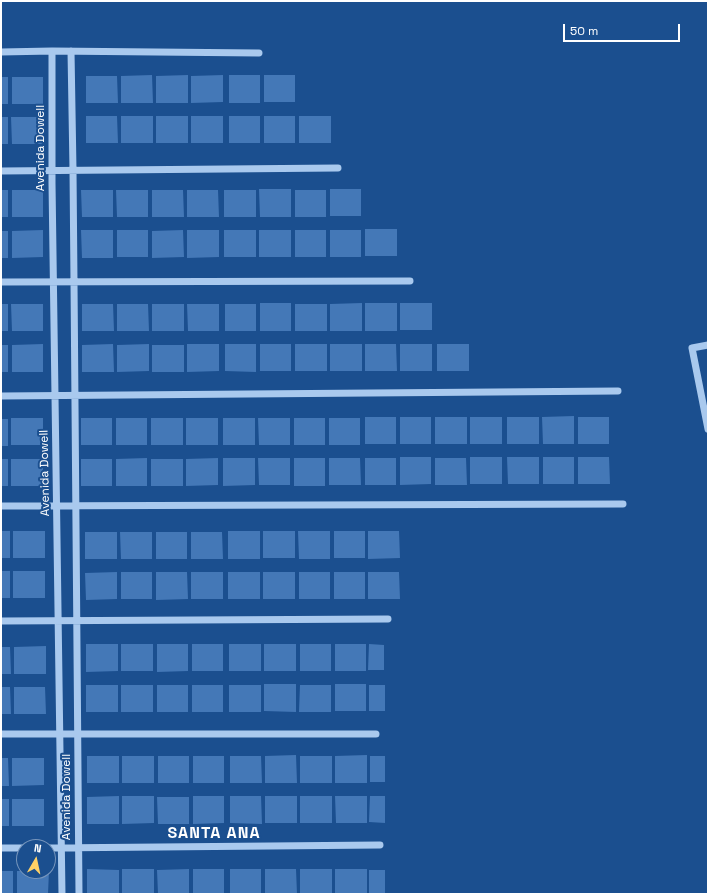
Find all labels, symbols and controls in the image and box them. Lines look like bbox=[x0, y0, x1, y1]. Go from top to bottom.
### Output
scale bar bbox=[565, 16, 682, 42]
text: 50 m bbox=[570, 23, 598, 39]
street label: Avenida Dowell bbox=[34, 105, 48, 191]
street label: Avenida Dowell bbox=[37, 430, 53, 516]
street label: Avenida Dowell bbox=[60, 754, 74, 840]
district label: SANTA ANA bbox=[167, 824, 261, 844]
north arrow bbox=[16, 839, 56, 879]
text: N bbox=[33, 841, 42, 856]

